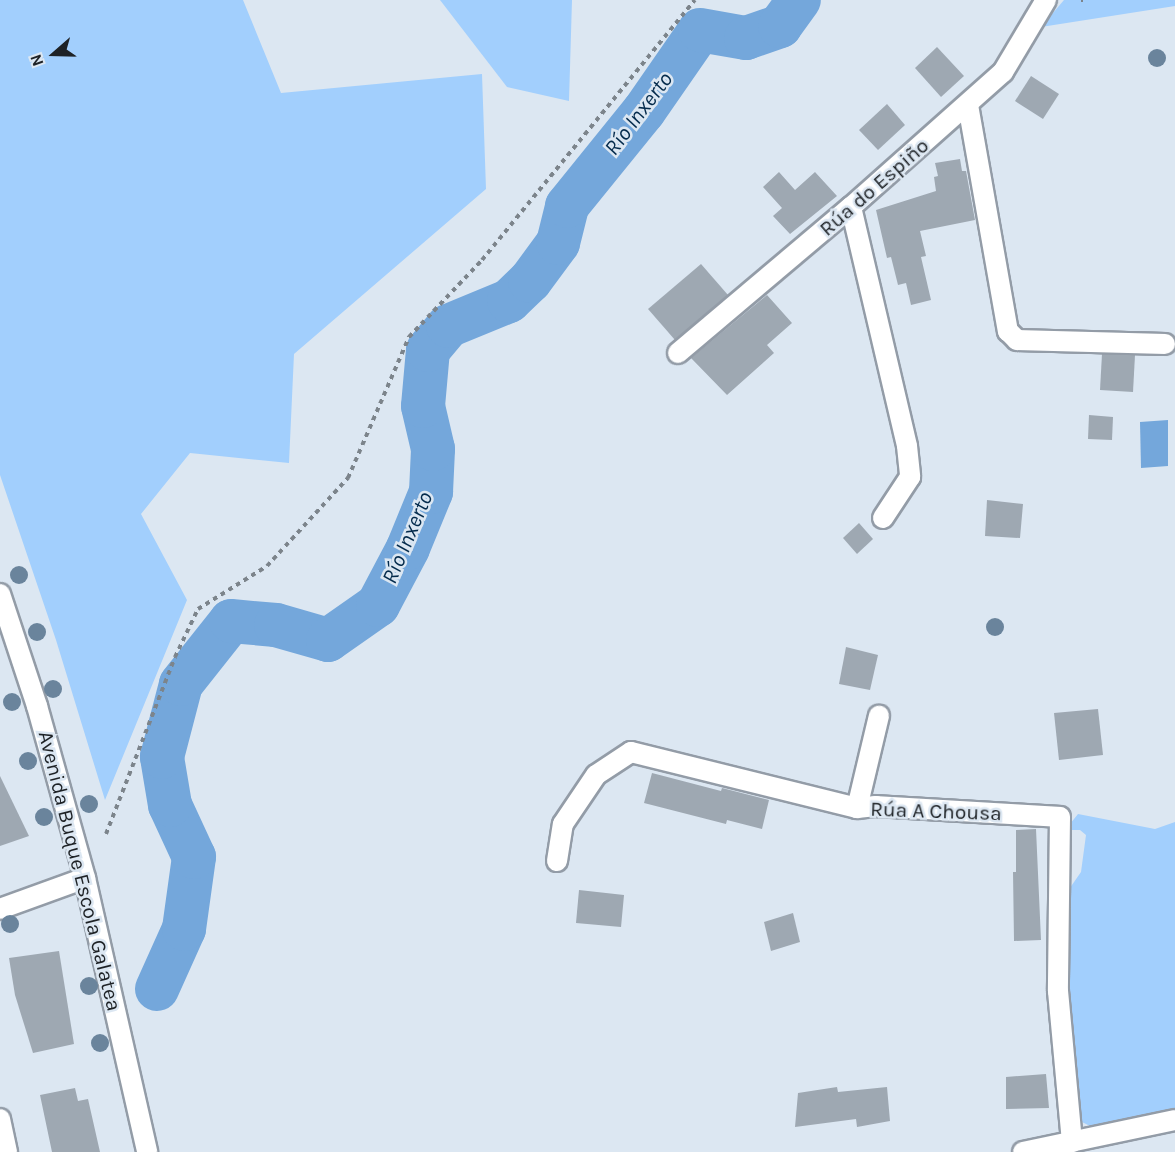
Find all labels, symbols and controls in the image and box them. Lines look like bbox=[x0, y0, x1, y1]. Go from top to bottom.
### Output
north arrow bbox=[24, 24, 84, 84]
text: N bbox=[26, 52, 48, 69]
water label: Río Inxerto bbox=[599, 67, 679, 161]
street label: Rúa do Espiño bbox=[814, 133, 934, 241]
water label: Río Inxerto bbox=[377, 488, 439, 588]
street label: Avenida Buque Escola Galatea bbox=[33, 728, 127, 1014]
street label: Rúa A Chousa bbox=[870, 796, 1002, 826]

